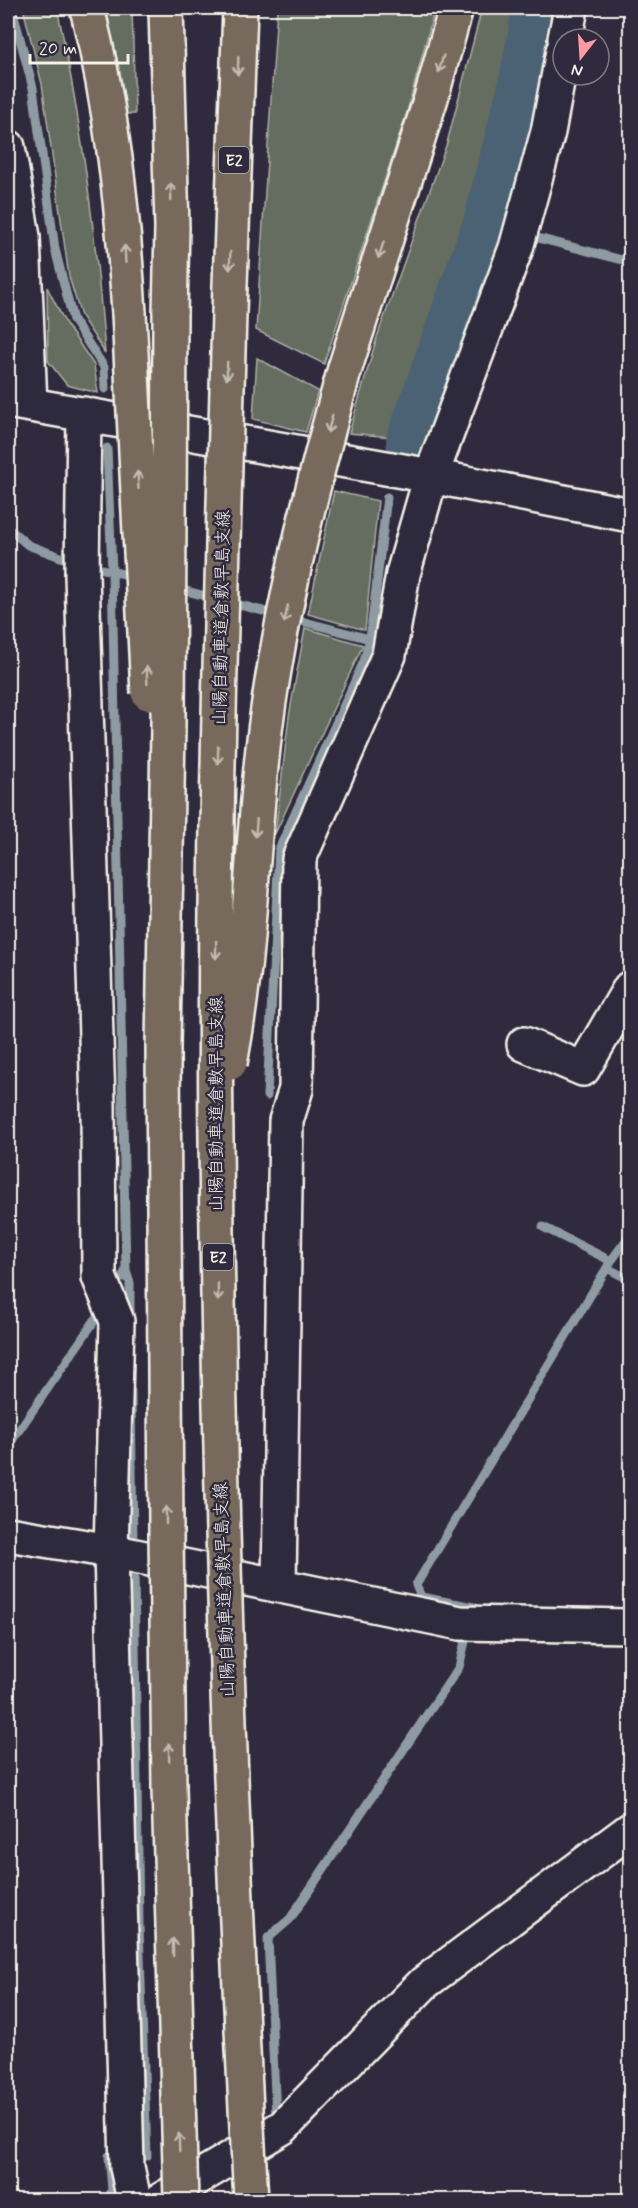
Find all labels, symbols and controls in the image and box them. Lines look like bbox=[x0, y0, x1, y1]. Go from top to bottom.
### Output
scale bar bbox=[30, 27, 128, 65]
north arrow bbox=[551, 27, 611, 87]
text: 20 m bbox=[39, 37, 77, 61]
one-way arrow bbox=[435, 54, 446, 73]
one-way arrow bbox=[232, 55, 243, 75]
text: N bbox=[569, 58, 585, 82]
road number: E2 bbox=[219, 147, 249, 173]
one-way arrow bbox=[165, 182, 177, 202]
one-way arrow bbox=[375, 240, 386, 259]
one-way arrow bbox=[120, 245, 131, 265]
one-way arrow bbox=[225, 250, 236, 270]
one-way arrow bbox=[221, 361, 233, 381]
one-way arrow bbox=[324, 414, 335, 433]
one-way arrow bbox=[133, 471, 144, 491]
street label: 山陽自動車道倉敷早島支線 bbox=[208, 510, 236, 726]
one-way arrow bbox=[280, 604, 291, 623]
one-way arrow bbox=[141, 665, 152, 685]
one-way arrow bbox=[212, 745, 224, 765]
one-way arrow bbox=[250, 817, 261, 837]
one-way arrow bbox=[210, 940, 221, 960]
street label: 山陽自動車道倉敷早島支線 bbox=[205, 996, 229, 1212]
road number: E2 bbox=[203, 1244, 233, 1270]
one-way arrow bbox=[212, 1282, 224, 1302]
street label: 山陽自動車道倉敷早島支線 bbox=[209, 1482, 241, 1698]
one-way arrow bbox=[160, 1506, 172, 1526]
one-way arrow bbox=[163, 1743, 175, 1763]
one-way arrow bbox=[168, 1938, 179, 1958]
one-way arrow bbox=[173, 2133, 184, 2153]

